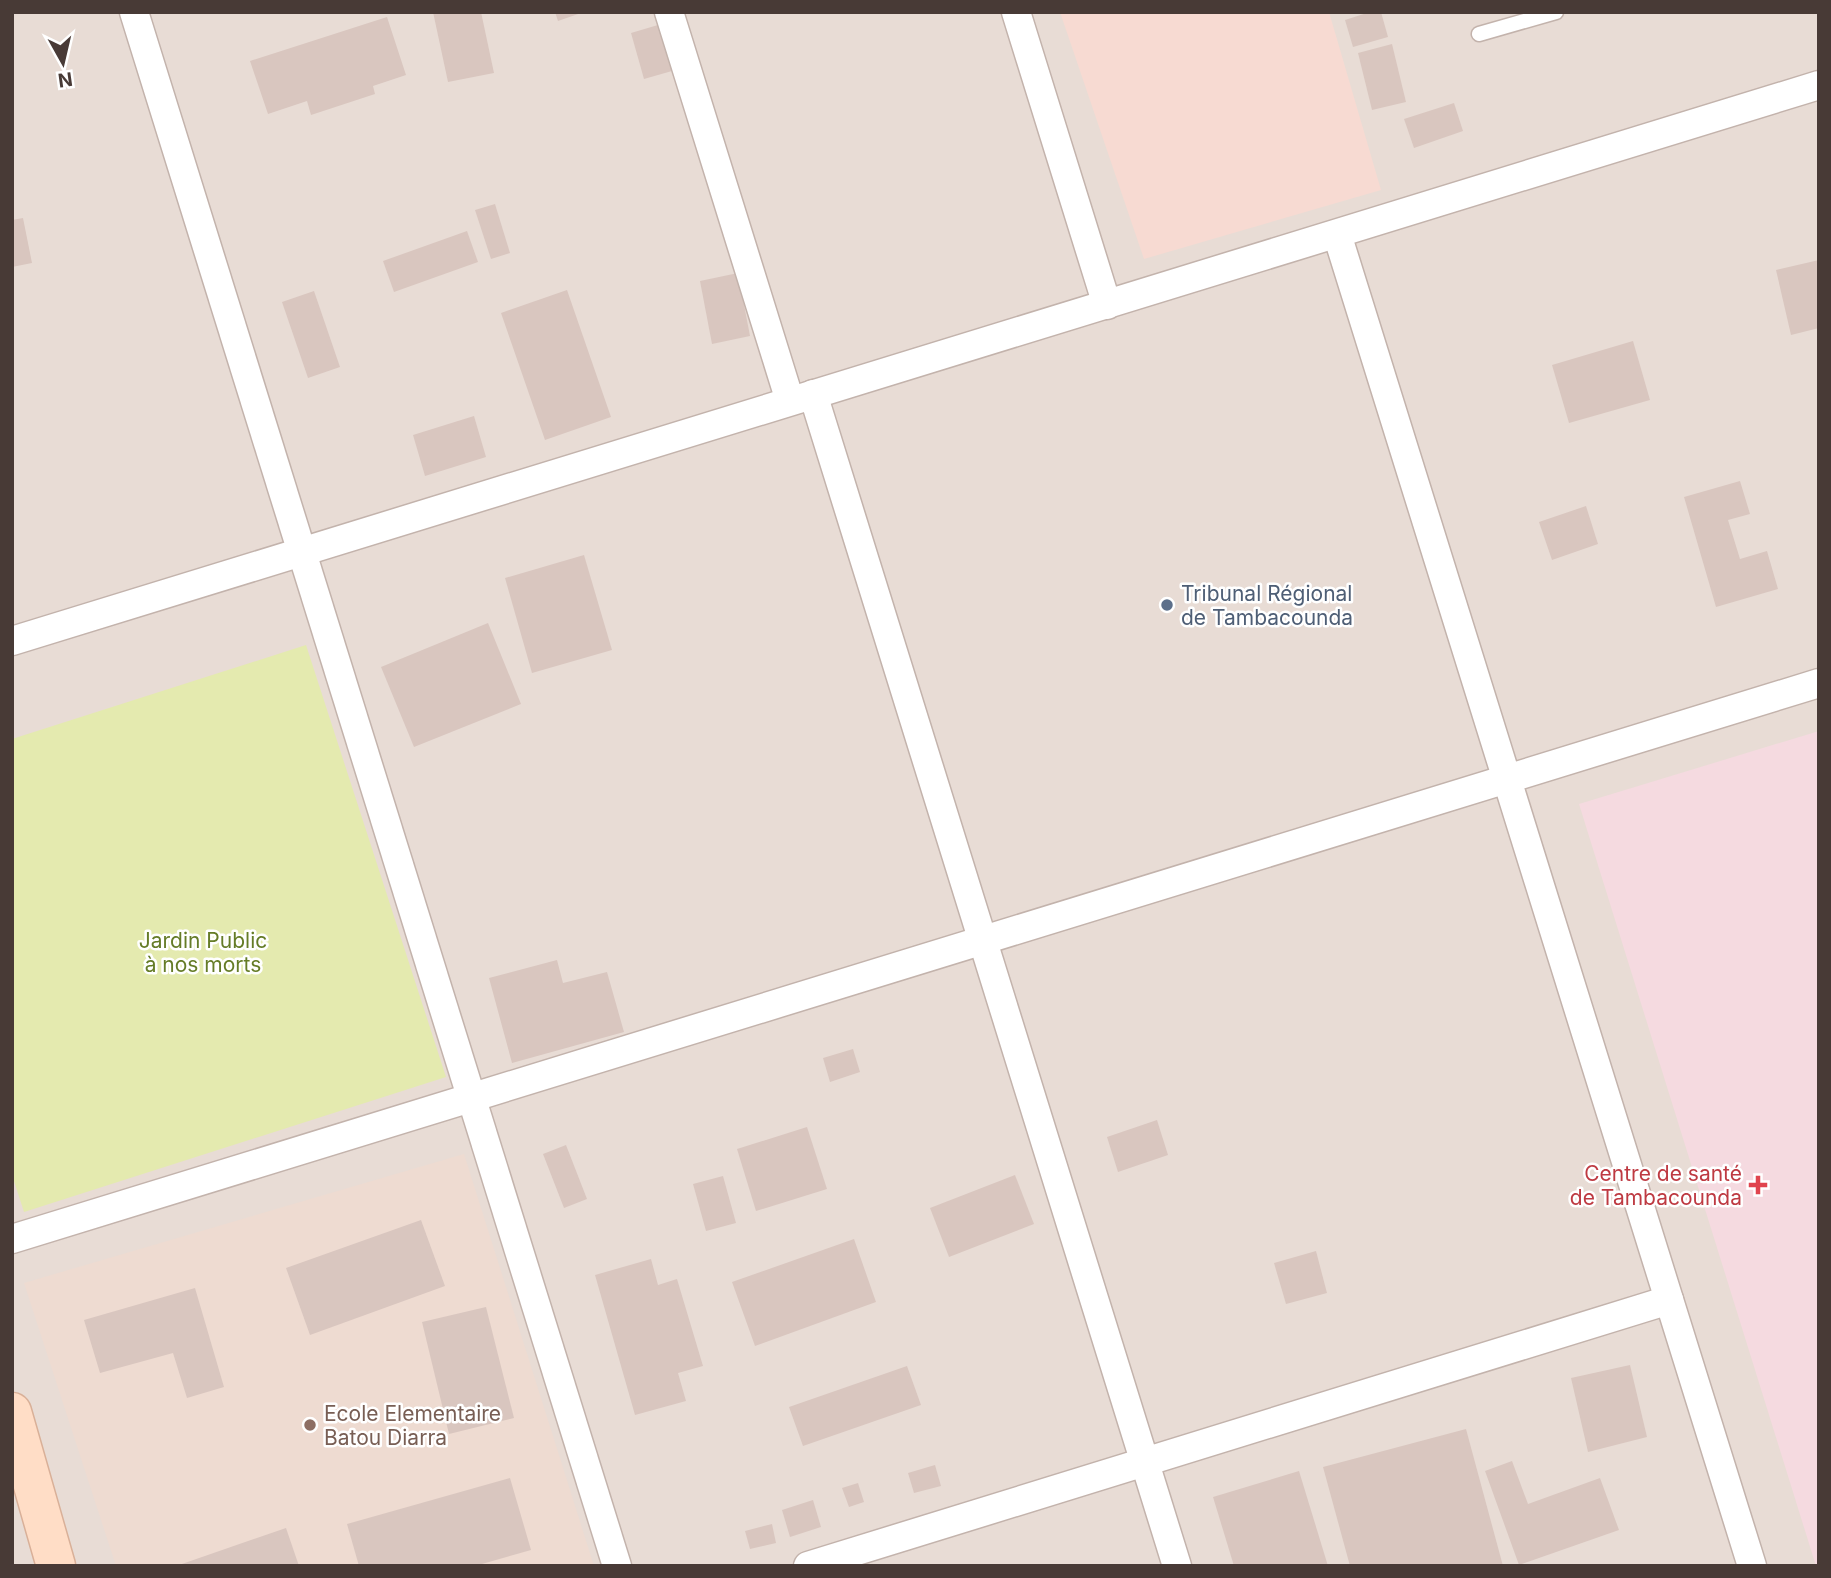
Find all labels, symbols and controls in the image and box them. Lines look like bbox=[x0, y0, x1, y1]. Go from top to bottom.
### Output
north arrow bbox=[28, 28, 98, 98]
text: N bbox=[57, 67, 74, 92]
place label: Tribunal Régional de Tambacounda bbox=[1181, 581, 1353, 630]
marker: Tribunal Régional de Tambacounda bbox=[1159, 597, 1175, 613]
park label: Jardin Public à nos morts bbox=[139, 928, 267, 977]
place label: Centre de santé de Tambacounda bbox=[1570, 1161, 1742, 1210]
marker: Centre de santé de Tambacounda bbox=[1748, 1175, 1768, 1195]
place label: Ecole Elementaire Batou Diarra bbox=[324, 1401, 501, 1450]
marker: Ecole Elementaire Batou Diarra bbox=[302, 1417, 318, 1433]

